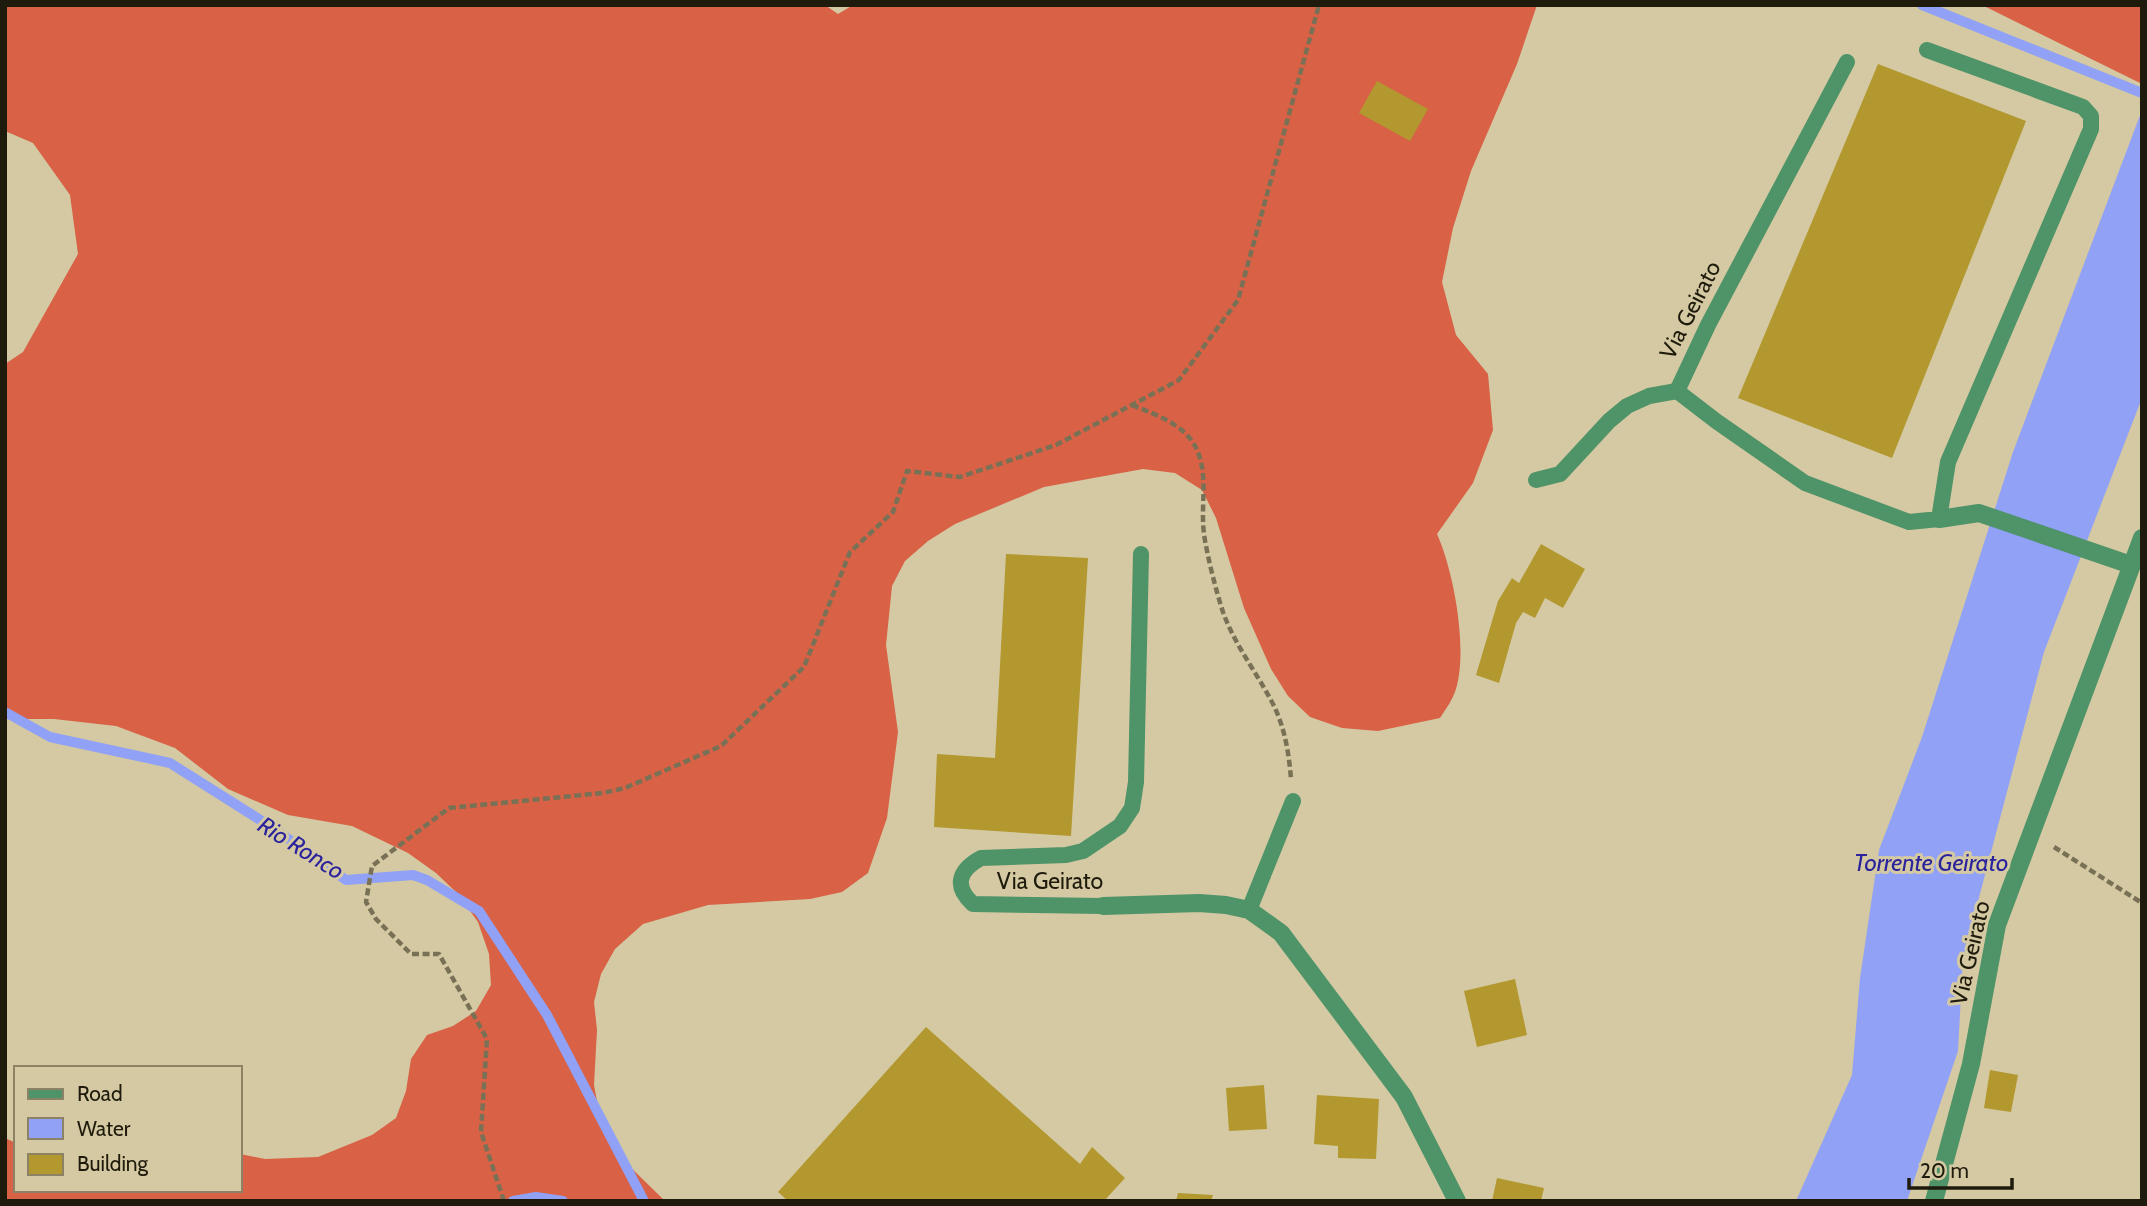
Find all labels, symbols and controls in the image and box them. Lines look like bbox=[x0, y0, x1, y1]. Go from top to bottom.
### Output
street label: Via Geirato bbox=[1653, 256, 1727, 364]
water label: Rio Ronco bbox=[253, 810, 350, 885]
water label: Torrente Geirato bbox=[1854, 848, 2008, 877]
street label: Via Geirato bbox=[997, 867, 1103, 895]
street label: Via Geirato bbox=[1944, 898, 1996, 1008]
legend bbox=[14, 1066, 242, 1192]
text: Road bbox=[77, 1081, 123, 1106]
text: Water bbox=[77, 1116, 131, 1141]
scale bar bbox=[1909, 1146, 2012, 1190]
text: Building bbox=[77, 1151, 149, 1176]
text: 20 m bbox=[1920, 1158, 1969, 1183]

